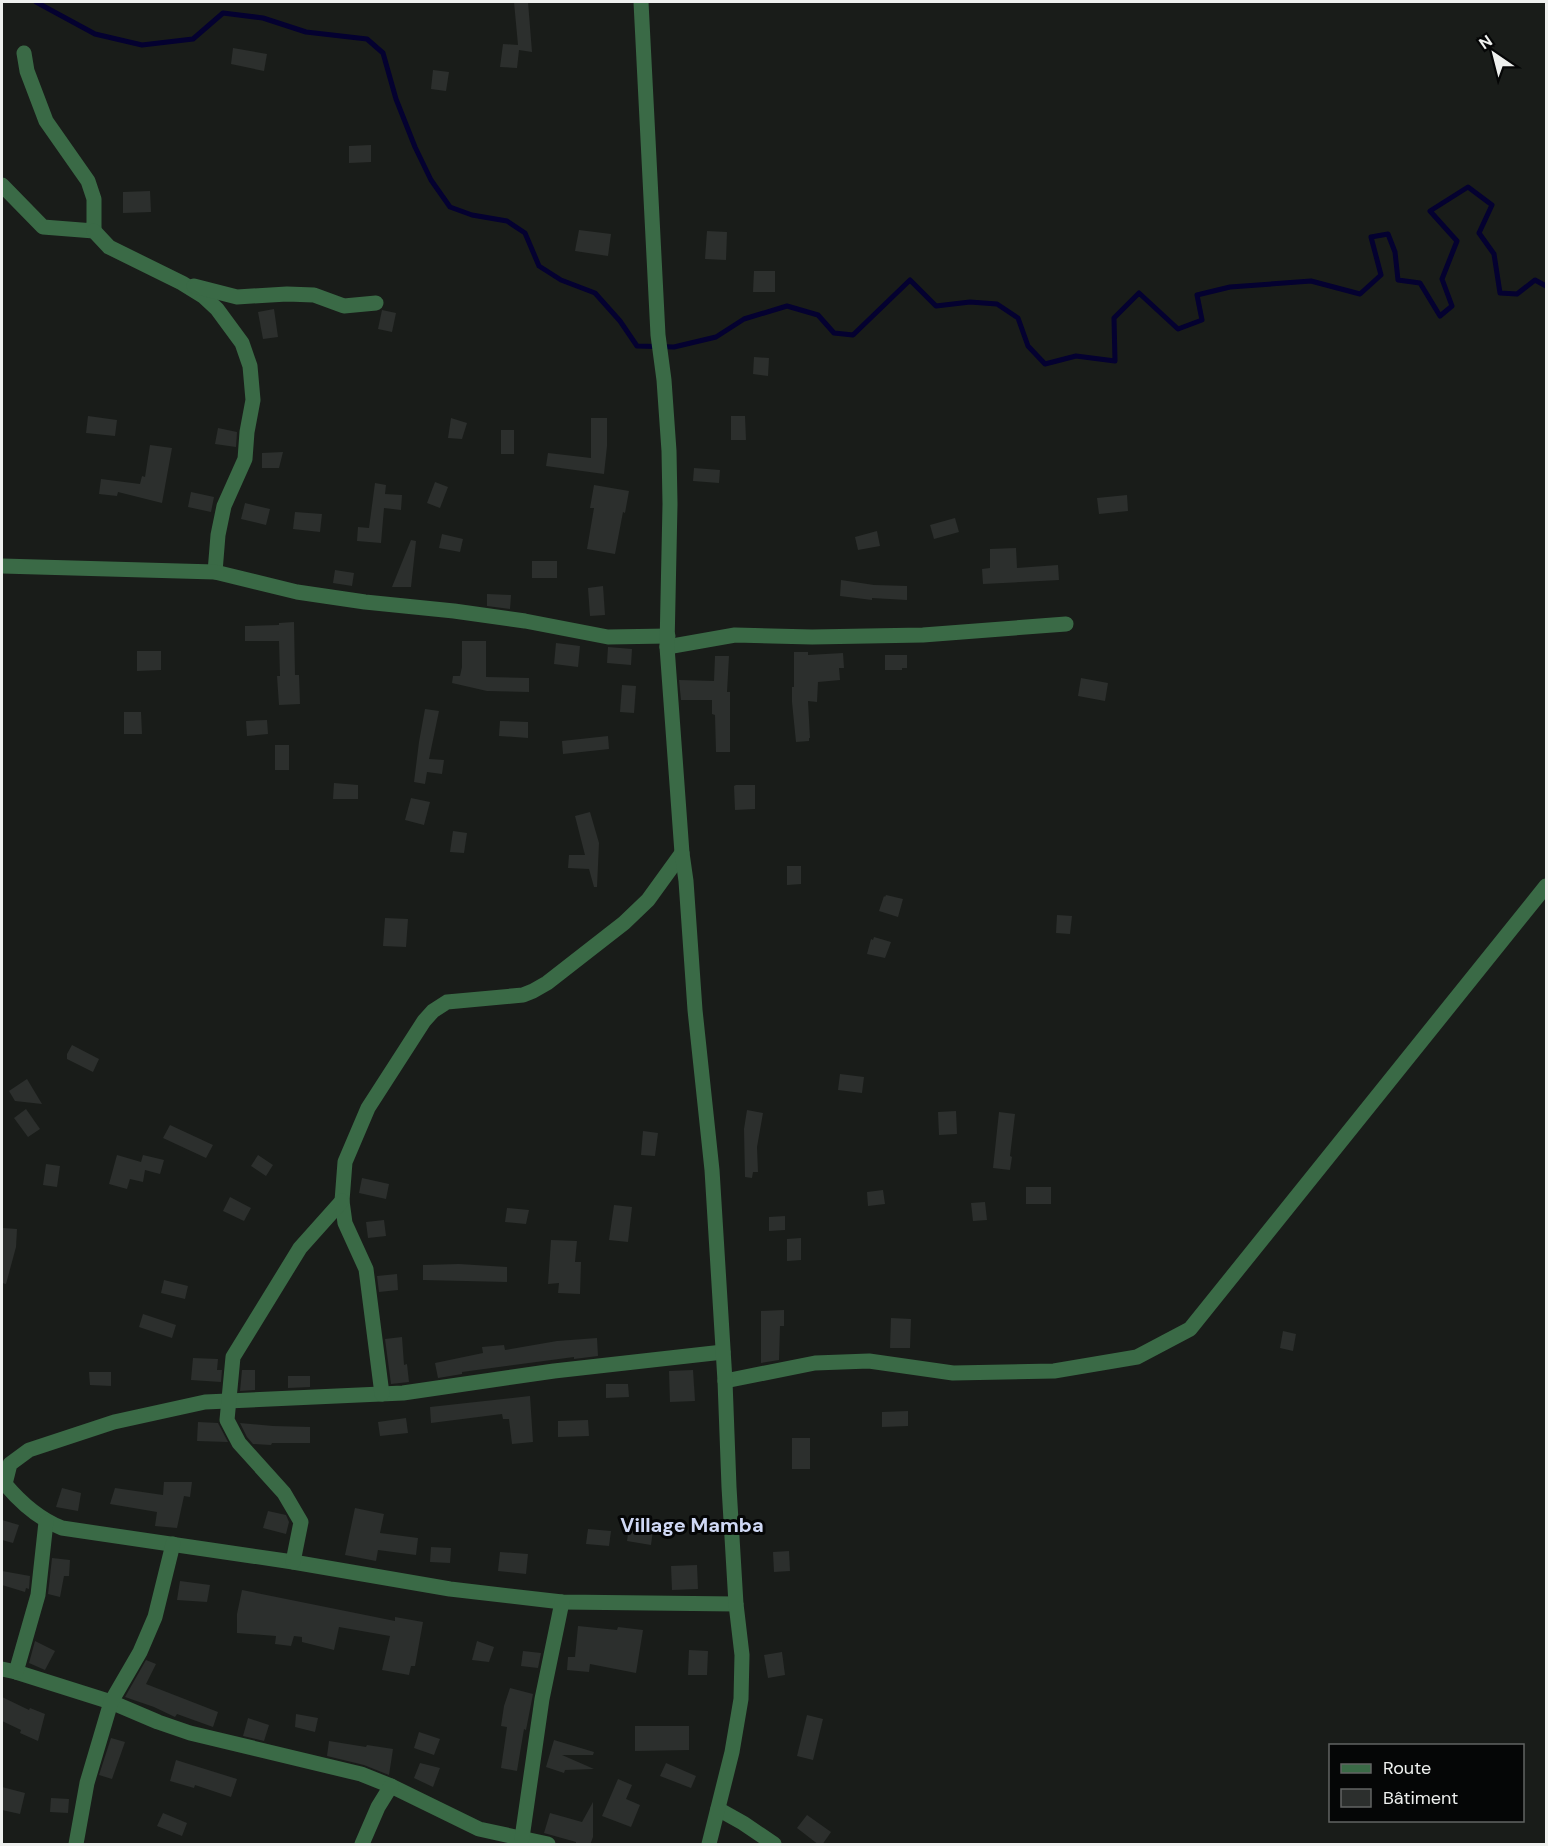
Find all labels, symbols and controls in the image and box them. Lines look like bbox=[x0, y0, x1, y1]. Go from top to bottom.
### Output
north arrow bbox=[1464, 24, 1524, 84]
text: N bbox=[1475, 30, 1496, 54]
district label: Village Mamba bbox=[620, 1512, 764, 1538]
legend bbox=[1329, 1744, 1524, 1822]
text: Route bbox=[1383, 1756, 1431, 1780]
text: Bâtiment bbox=[1383, 1786, 1458, 1810]

